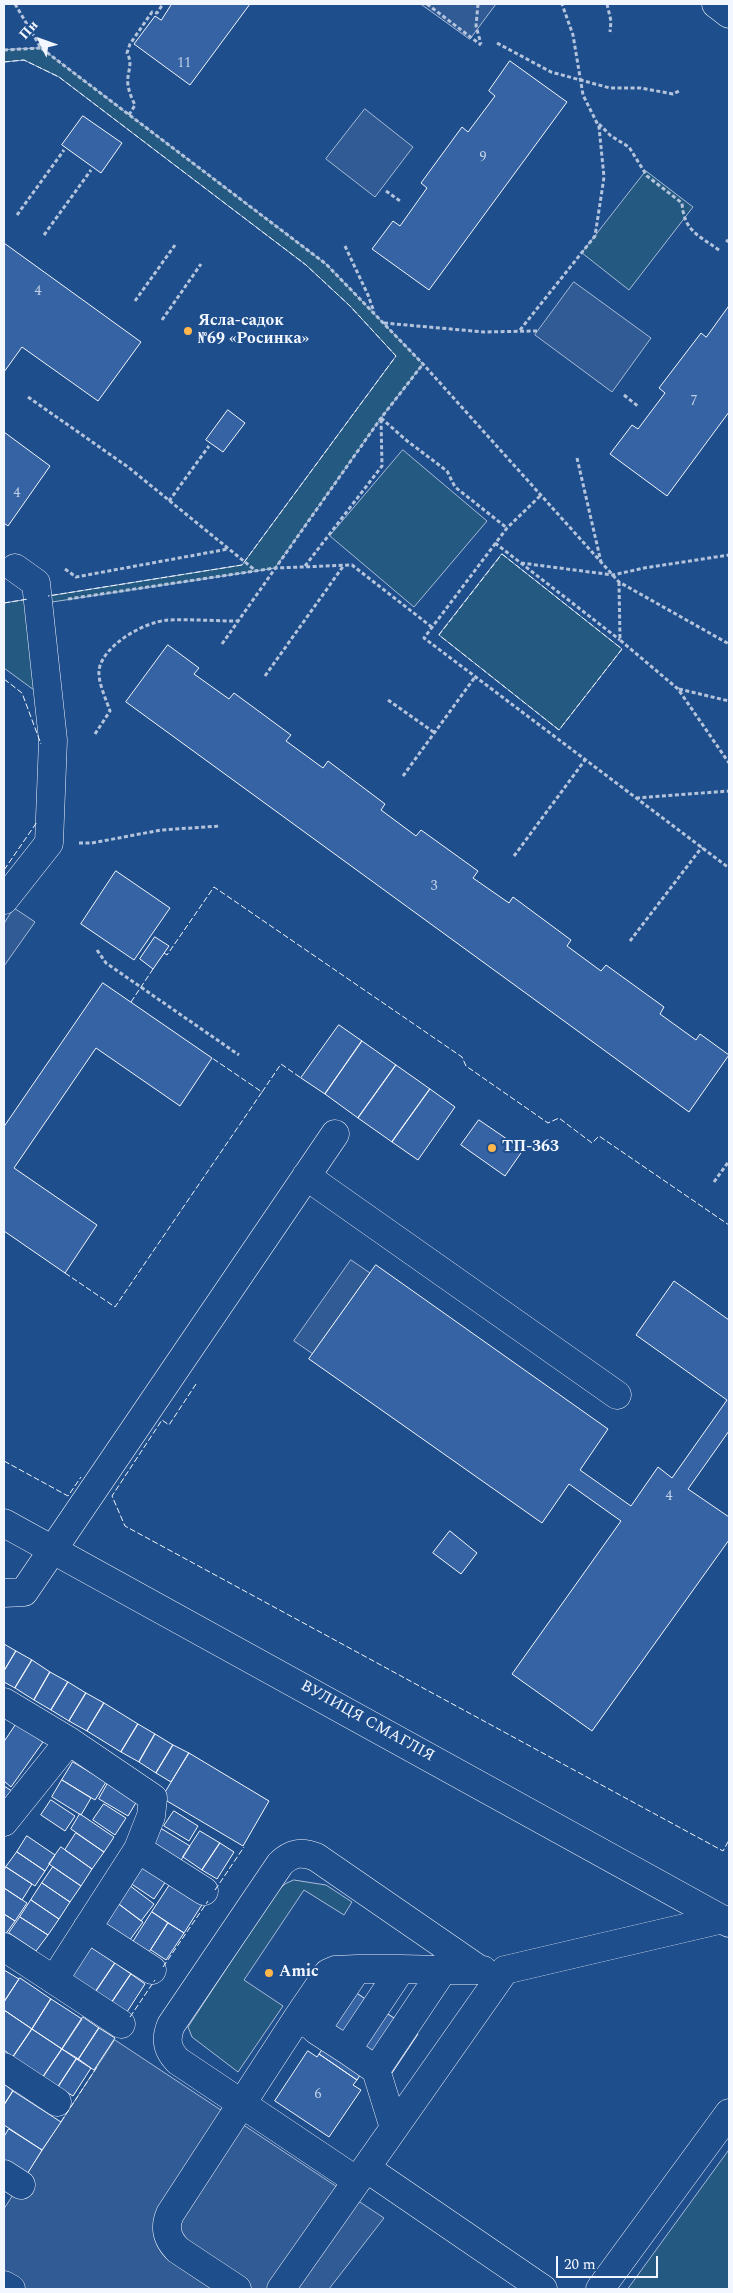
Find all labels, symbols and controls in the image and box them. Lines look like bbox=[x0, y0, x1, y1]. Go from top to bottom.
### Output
text: Пн bbox=[14, 15, 43, 44]
north arrow bbox=[15, 15, 65, 65]
house number: 11 bbox=[177, 56, 191, 72]
house number: 9 bbox=[480, 150, 486, 166]
house number: 4 bbox=[35, 284, 41, 300]
place label: Ясла-садок №69 «Росинка» bbox=[198, 312, 309, 350]
marker: Ясла-садок №69 «Росинка» bbox=[182, 325, 194, 337]
house number: 7 bbox=[691, 394, 697, 410]
house number: 4 bbox=[14, 486, 20, 502]
house number: 3 bbox=[431, 879, 437, 895]
place label: ТП-363 bbox=[502, 1138, 559, 1158]
marker: ТП-363 bbox=[486, 1142, 498, 1154]
house number: 4 bbox=[666, 1489, 672, 1505]
street label: ВУЛИЦЯ СМАГЛІЯ bbox=[297, 1677, 437, 1767]
place label: Amic bbox=[279, 1963, 319, 1983]
marker: Amic bbox=[263, 1967, 275, 1979]
house number: 6 bbox=[315, 2087, 321, 2103]
scale bar bbox=[558, 2246, 660, 2278]
text: 20 m bbox=[564, 2253, 596, 2276]

